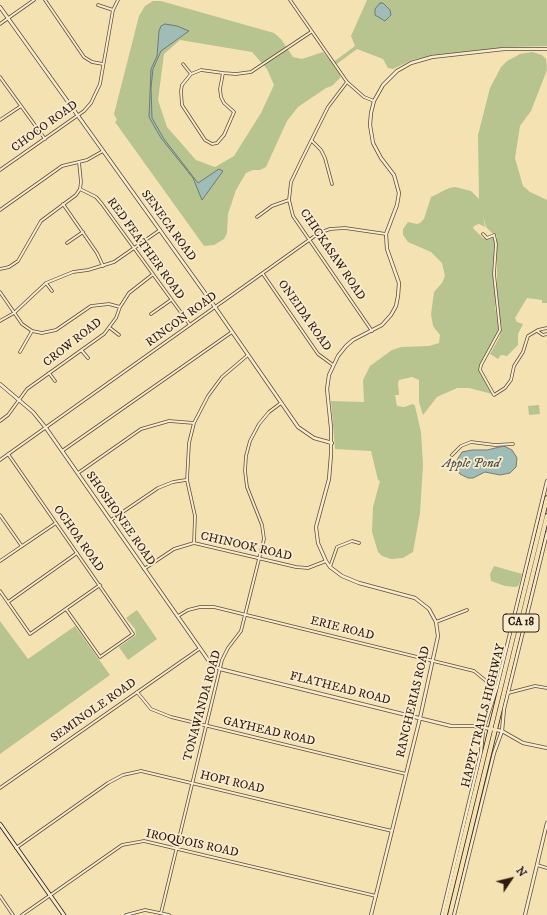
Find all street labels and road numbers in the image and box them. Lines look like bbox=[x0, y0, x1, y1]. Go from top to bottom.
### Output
street label: CHOCO ROAD bbox=[9, 98, 81, 156]
street label: SENECA ROAD bbox=[137, 188, 199, 264]
street label: RED FEATHER ROAD bbox=[103, 195, 187, 303]
street label: CHICKASAW ROAD bbox=[296, 207, 368, 303]
street label: ONEIDA ROAD bbox=[274, 278, 334, 354]
street label: RINCON ROAD bbox=[144, 289, 220, 351]
street label: CROW ROAD bbox=[41, 316, 105, 370]
street label: SHOSHONEE ROAD bbox=[82, 469, 158, 569]
street label: OCHOA ROAD bbox=[50, 503, 106, 575]
street label: CHINOOK ROAD bbox=[199, 529, 293, 565]
street label: ERIE ROAD bbox=[309, 614, 375, 644]
road number: CA 18 bbox=[503, 614, 539, 632]
street label: HAPPY TRAILS HIGHWAY bbox=[459, 642, 509, 790]
street label: RANCHERIAS ROAD bbox=[394, 645, 434, 759]
street label: TONAWANDA ROAD bbox=[181, 649, 225, 763]
street label: FLATHEAD ROAD bbox=[288, 670, 392, 708]
street label: SEMINOLE ROAD bbox=[48, 676, 140, 746]
street label: GAYHEAD ROAD bbox=[222, 714, 316, 750]
street label: HOPI ROAD bbox=[198, 769, 266, 797]
street label: IROQUOIS ROAD bbox=[144, 827, 240, 861]

